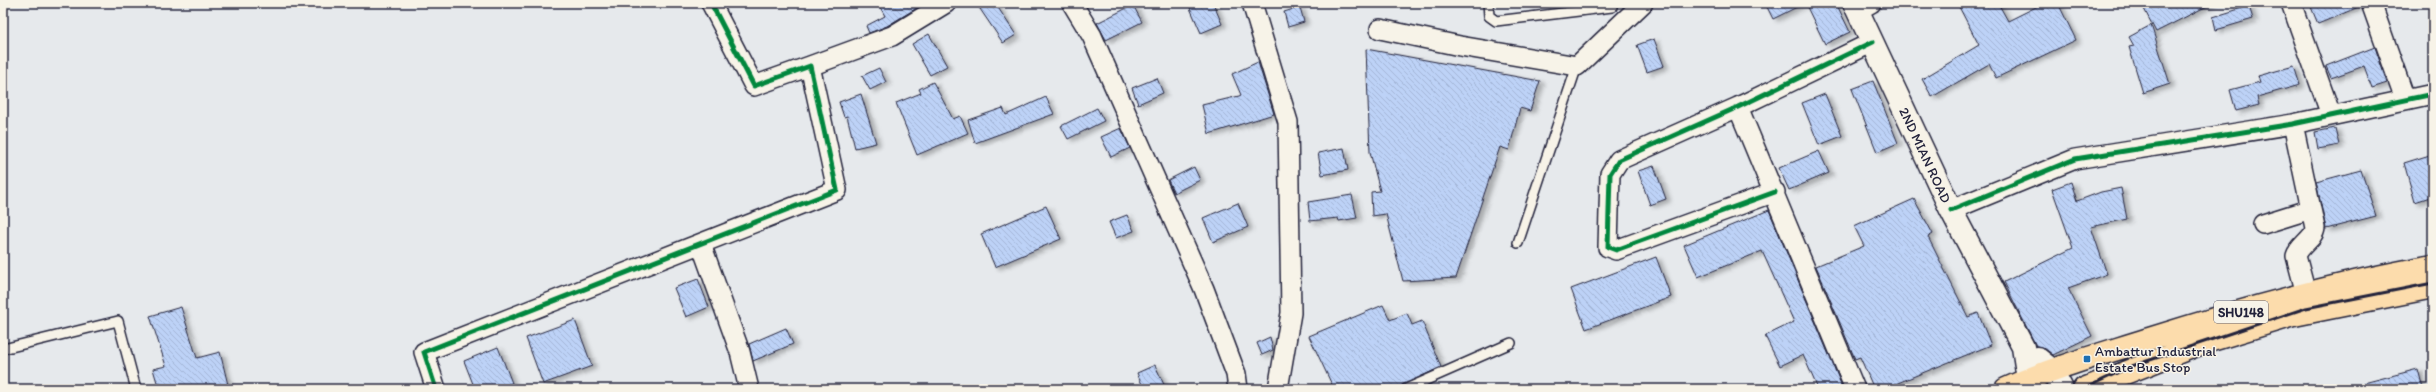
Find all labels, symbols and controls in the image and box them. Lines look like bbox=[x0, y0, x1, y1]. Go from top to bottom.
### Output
street label: 2ND MIAN ROAD bbox=[1895, 105, 1955, 206]
road number: SHU148 bbox=[2214, 301, 2268, 323]
place label: Ambattur Industrial Estate Bus Stop bbox=[2095, 343, 2216, 376]
marker: Ambattur Industrial Estate Bus Stop bbox=[2082, 354, 2092, 364]

